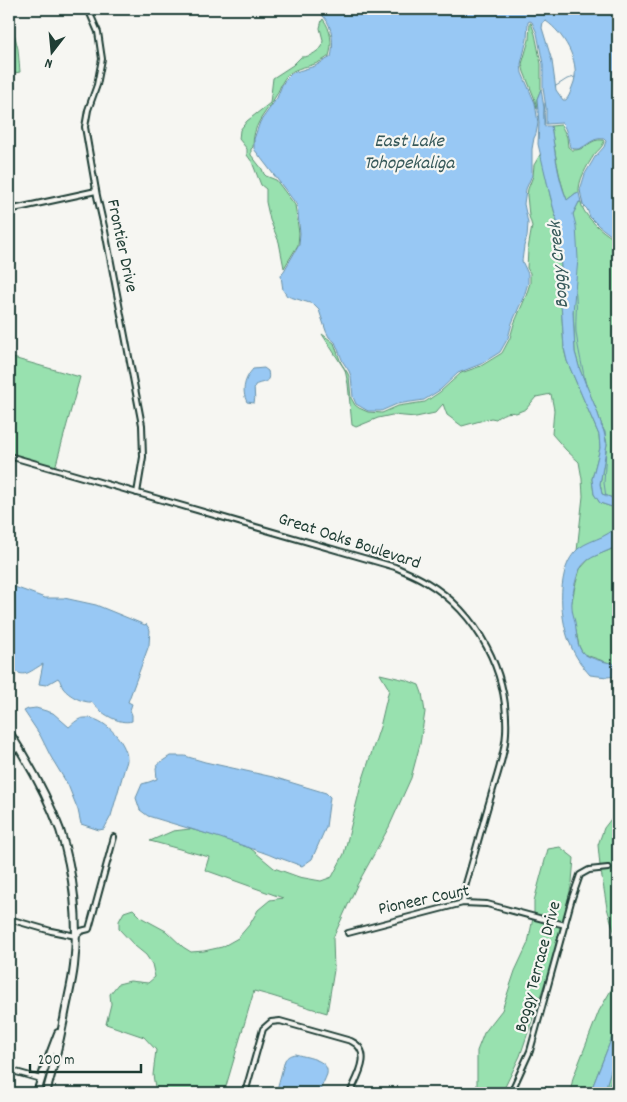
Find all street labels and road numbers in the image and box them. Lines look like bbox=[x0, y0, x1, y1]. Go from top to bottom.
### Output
street label: Frontier Drive bbox=[99, 197, 143, 295]
street label: Great Oaks Boulevard bbox=[275, 507, 423, 577]
street label: Pioneer Court bbox=[376, 879, 472, 923]
street label: Boggy Terrace Drive bbox=[510, 899, 569, 1035]

